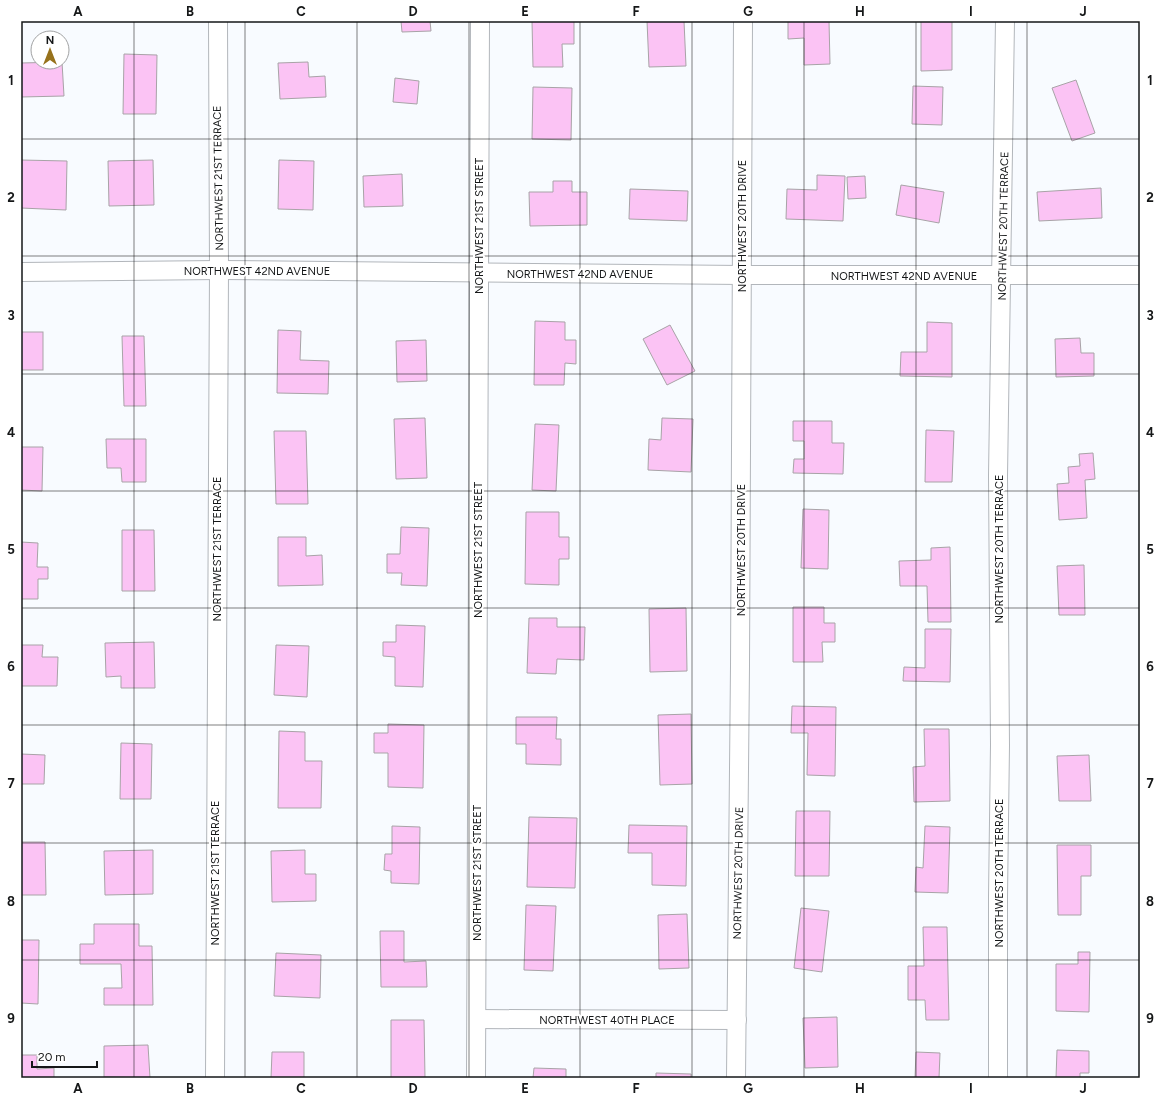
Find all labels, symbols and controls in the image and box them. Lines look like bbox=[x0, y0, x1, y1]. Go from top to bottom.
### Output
text: A bbox=[73, 4, 83, 19]
text: B bbox=[186, 4, 194, 19]
text: C bbox=[296, 4, 306, 19]
text: D bbox=[408, 4, 418, 19]
text: E bbox=[521, 4, 529, 19]
text: F bbox=[632, 4, 640, 19]
text: G bbox=[743, 4, 753, 19]
text: H bbox=[855, 4, 865, 19]
text: I bbox=[969, 4, 973, 19]
text: J bbox=[1079, 4, 1087, 19]
north arrow bbox=[30, 30, 70, 70]
text: N bbox=[46, 34, 54, 47]
text: 1 bbox=[8, 73, 14, 88]
text: 1 bbox=[1147, 73, 1153, 88]
street label: NORTHWEST 21ST TERRACE bbox=[211, 105, 226, 251]
street label: NORTHWEST 20TH TERRACE bbox=[996, 151, 1011, 301]
street label: NORTHWEST 21ST STREET bbox=[473, 158, 486, 294]
street label: NORTHWEST 20TH DRIVE bbox=[736, 160, 749, 292]
text: 2 bbox=[7, 190, 15, 205]
text: 2 bbox=[1146, 190, 1154, 205]
street label: NORTHWEST 42ND AVENUE bbox=[184, 265, 330, 278]
street label: NORTHWEST 42ND AVENUE bbox=[507, 268, 653, 281]
street label: NORTHWEST 42ND AVENUE bbox=[831, 270, 977, 283]
text: 3 bbox=[7, 308, 15, 323]
text: 3 bbox=[1146, 308, 1154, 323]
text: 4 bbox=[7, 425, 15, 440]
text: 4 bbox=[1146, 425, 1154, 440]
street label: NORTHWEST 20TH TERRACE bbox=[993, 474, 1006, 624]
street label: NORTHWEST 21ST TERRACE bbox=[211, 476, 224, 622]
street label: NORTHWEST 21ST STREET bbox=[472, 482, 485, 618]
street label: NORTHWEST 20TH DRIVE bbox=[735, 484, 748, 616]
text: 5 bbox=[7, 542, 15, 557]
text: 5 bbox=[1146, 542, 1154, 557]
text: 6 bbox=[7, 659, 15, 674]
text: 6 bbox=[1146, 659, 1154, 674]
text: 7 bbox=[7, 776, 15, 791]
text: 7 bbox=[1146, 776, 1154, 791]
street label: NORTHWEST 20TH TERRACE bbox=[993, 798, 1006, 948]
street label: NORTHWEST 21ST TERRACE bbox=[209, 800, 222, 946]
street label: NORTHWEST 21ST STREET bbox=[471, 805, 484, 941]
street label: NORTHWEST 20TH DRIVE bbox=[731, 807, 746, 939]
text: 8 bbox=[7, 894, 15, 909]
text: 8 bbox=[1146, 894, 1154, 909]
text: 9 bbox=[7, 1011, 15, 1026]
text: 9 bbox=[1146, 1011, 1154, 1026]
street label: NORTHWEST 40TH PLACE bbox=[539, 1014, 675, 1027]
scale bar bbox=[32, 1043, 97, 1069]
text: 20 m bbox=[38, 1050, 66, 1064]
text: A bbox=[73, 1081, 83, 1096]
text: B bbox=[186, 1081, 194, 1096]
text: C bbox=[296, 1081, 306, 1096]
text: D bbox=[408, 1081, 418, 1096]
text: E bbox=[521, 1081, 529, 1096]
text: F bbox=[632, 1081, 640, 1096]
text: G bbox=[743, 1081, 753, 1096]
text: H bbox=[855, 1081, 865, 1096]
text: I bbox=[969, 1081, 973, 1096]
text: J bbox=[1079, 1081, 1087, 1096]

